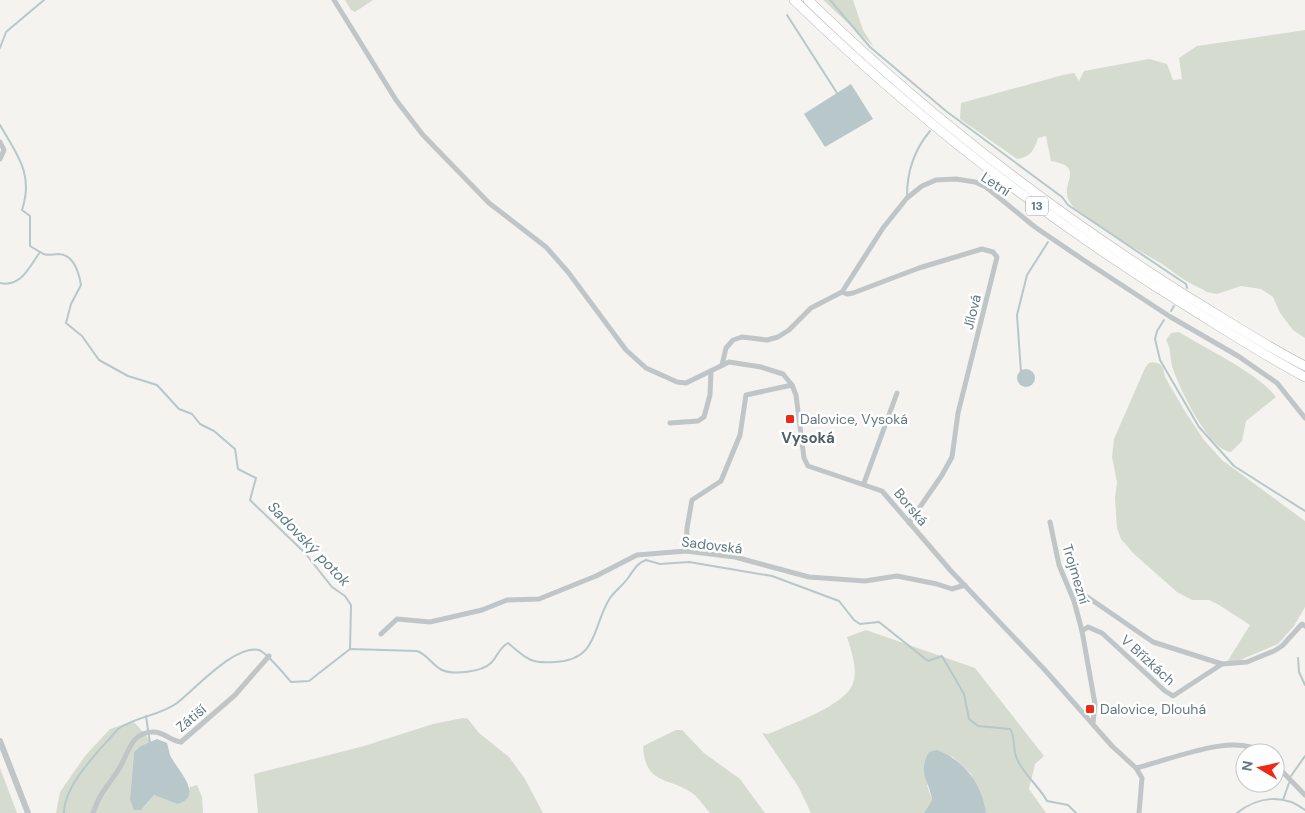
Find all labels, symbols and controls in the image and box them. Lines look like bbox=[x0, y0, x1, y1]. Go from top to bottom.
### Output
street label: Letní bbox=[978, 168, 1015, 201]
road number: 13 bbox=[1026, 197, 1048, 216]
street label: Jílová bbox=[959, 292, 985, 332]
place label: Dalovice, Vysoká bbox=[800, 410, 908, 428]
marker: Dalovice, Vysoká bbox=[784, 413, 796, 425]
district label: Vysoká bbox=[781, 428, 835, 448]
street label: Borská bbox=[890, 485, 932, 529]
water label: Sadovský potok bbox=[263, 497, 355, 591]
street label: Sadovská bbox=[681, 532, 743, 558]
street label: Trojmezní bbox=[1058, 542, 1094, 607]
street label: V Břízkách bbox=[1117, 631, 1179, 689]
street label: Zátiší bbox=[172, 700, 210, 736]
place label: Dalovice, Dlouhá bbox=[1100, 700, 1206, 718]
marker: Dalovice, Dlouhá bbox=[1084, 703, 1096, 715]
north arrow bbox=[1235, 743, 1285, 793]
text: N bbox=[1237, 760, 1257, 772]

